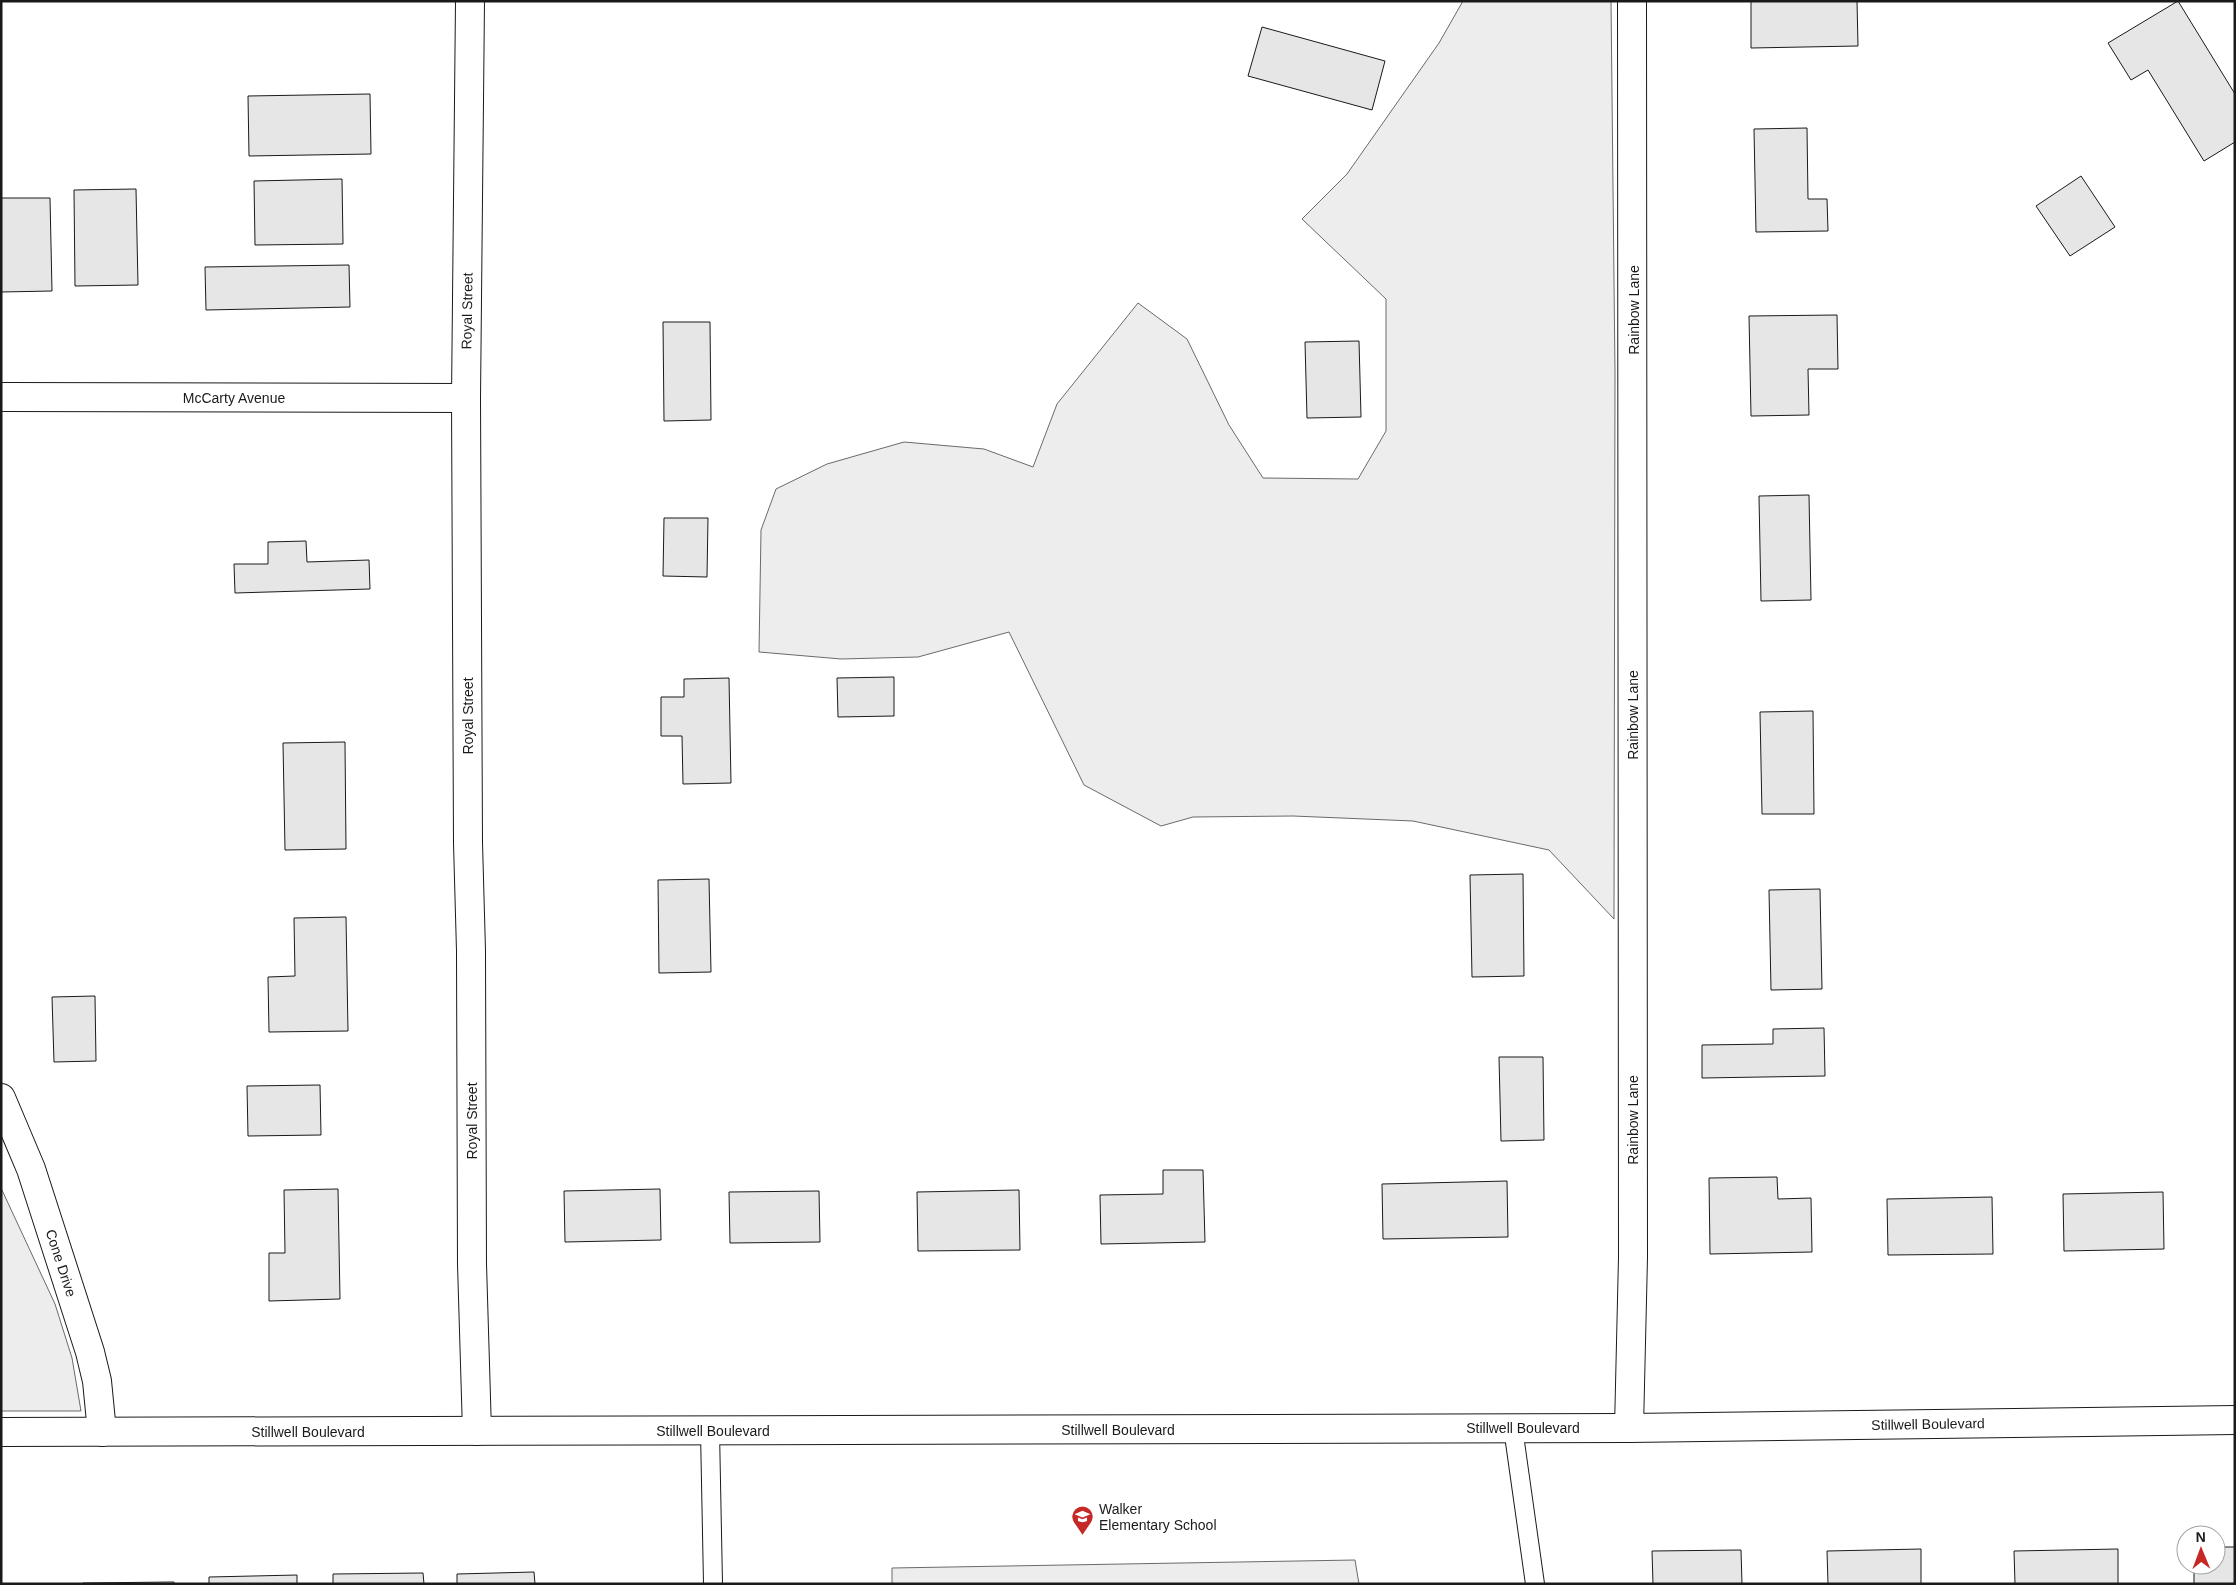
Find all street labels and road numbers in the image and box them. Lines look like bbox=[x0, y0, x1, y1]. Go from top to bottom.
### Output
street label: Rainbow Lane bbox=[1626, 265, 1642, 355]
street label: Royal Street bbox=[458, 272, 476, 350]
street label: McCarty Avenue bbox=[183, 390, 285, 406]
street label: Rainbow Lane bbox=[1625, 670, 1641, 760]
street label: Royal Street bbox=[460, 677, 476, 755]
street label: Rainbow Lane bbox=[1625, 1075, 1641, 1165]
street label: Royal Street bbox=[464, 1082, 480, 1160]
street label: Cone Drive bbox=[43, 1227, 79, 1299]
street label: Stillwell Boulevard bbox=[1871, 1415, 1985, 1433]
street label: Stillwell Boulevard bbox=[1466, 1420, 1580, 1436]
street label: Stillwell Boulevard bbox=[1061, 1422, 1175, 1438]
street label: Stillwell Boulevard bbox=[656, 1423, 770, 1439]
street label: Stillwell Boulevard bbox=[251, 1424, 365, 1440]

